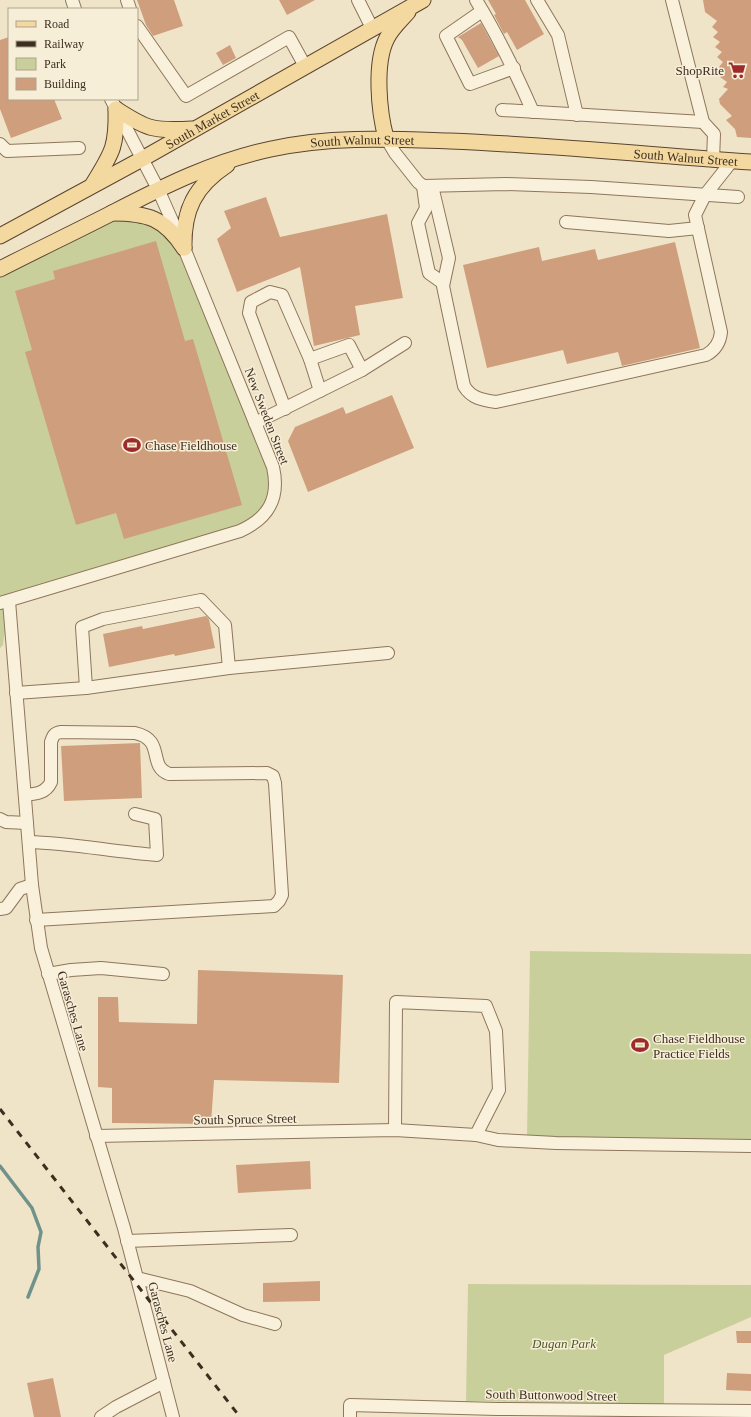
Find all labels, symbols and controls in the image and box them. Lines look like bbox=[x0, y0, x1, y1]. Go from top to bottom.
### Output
legend bbox=[8, 8, 138, 100]
text: Road bbox=[44, 17, 69, 31]
text: Railway bbox=[44, 37, 84, 51]
text: Park bbox=[44, 57, 66, 71]
supermarket icon: ShopRite bbox=[727, 60, 747, 80]
place label: ShopRite bbox=[676, 63, 724, 78]
text: Building bbox=[44, 77, 86, 91]
street label: South Market Street bbox=[163, 87, 262, 152]
street label: South Walnut Street bbox=[309, 132, 415, 150]
street label: South Walnut Street bbox=[633, 145, 739, 169]
street label: New Sweden Street bbox=[242, 365, 293, 467]
sports icon: Chase Fieldhouse bbox=[122, 435, 142, 455]
place label: Chase Fieldhouse bbox=[145, 438, 237, 453]
street label: Garasches Lane bbox=[54, 969, 92, 1053]
place label: Chase Fieldhouse Practice Fields bbox=[653, 1031, 745, 1061]
sports icon: Chase Fieldhouse Practice Fields bbox=[630, 1035, 650, 1055]
street label: South Spruce Street bbox=[193, 1111, 297, 1127]
street label: Garasches Lane bbox=[145, 1280, 181, 1364]
park label: Dugan Park bbox=[531, 1336, 596, 1351]
street label: South Buttonwood Street bbox=[485, 1386, 617, 1404]

